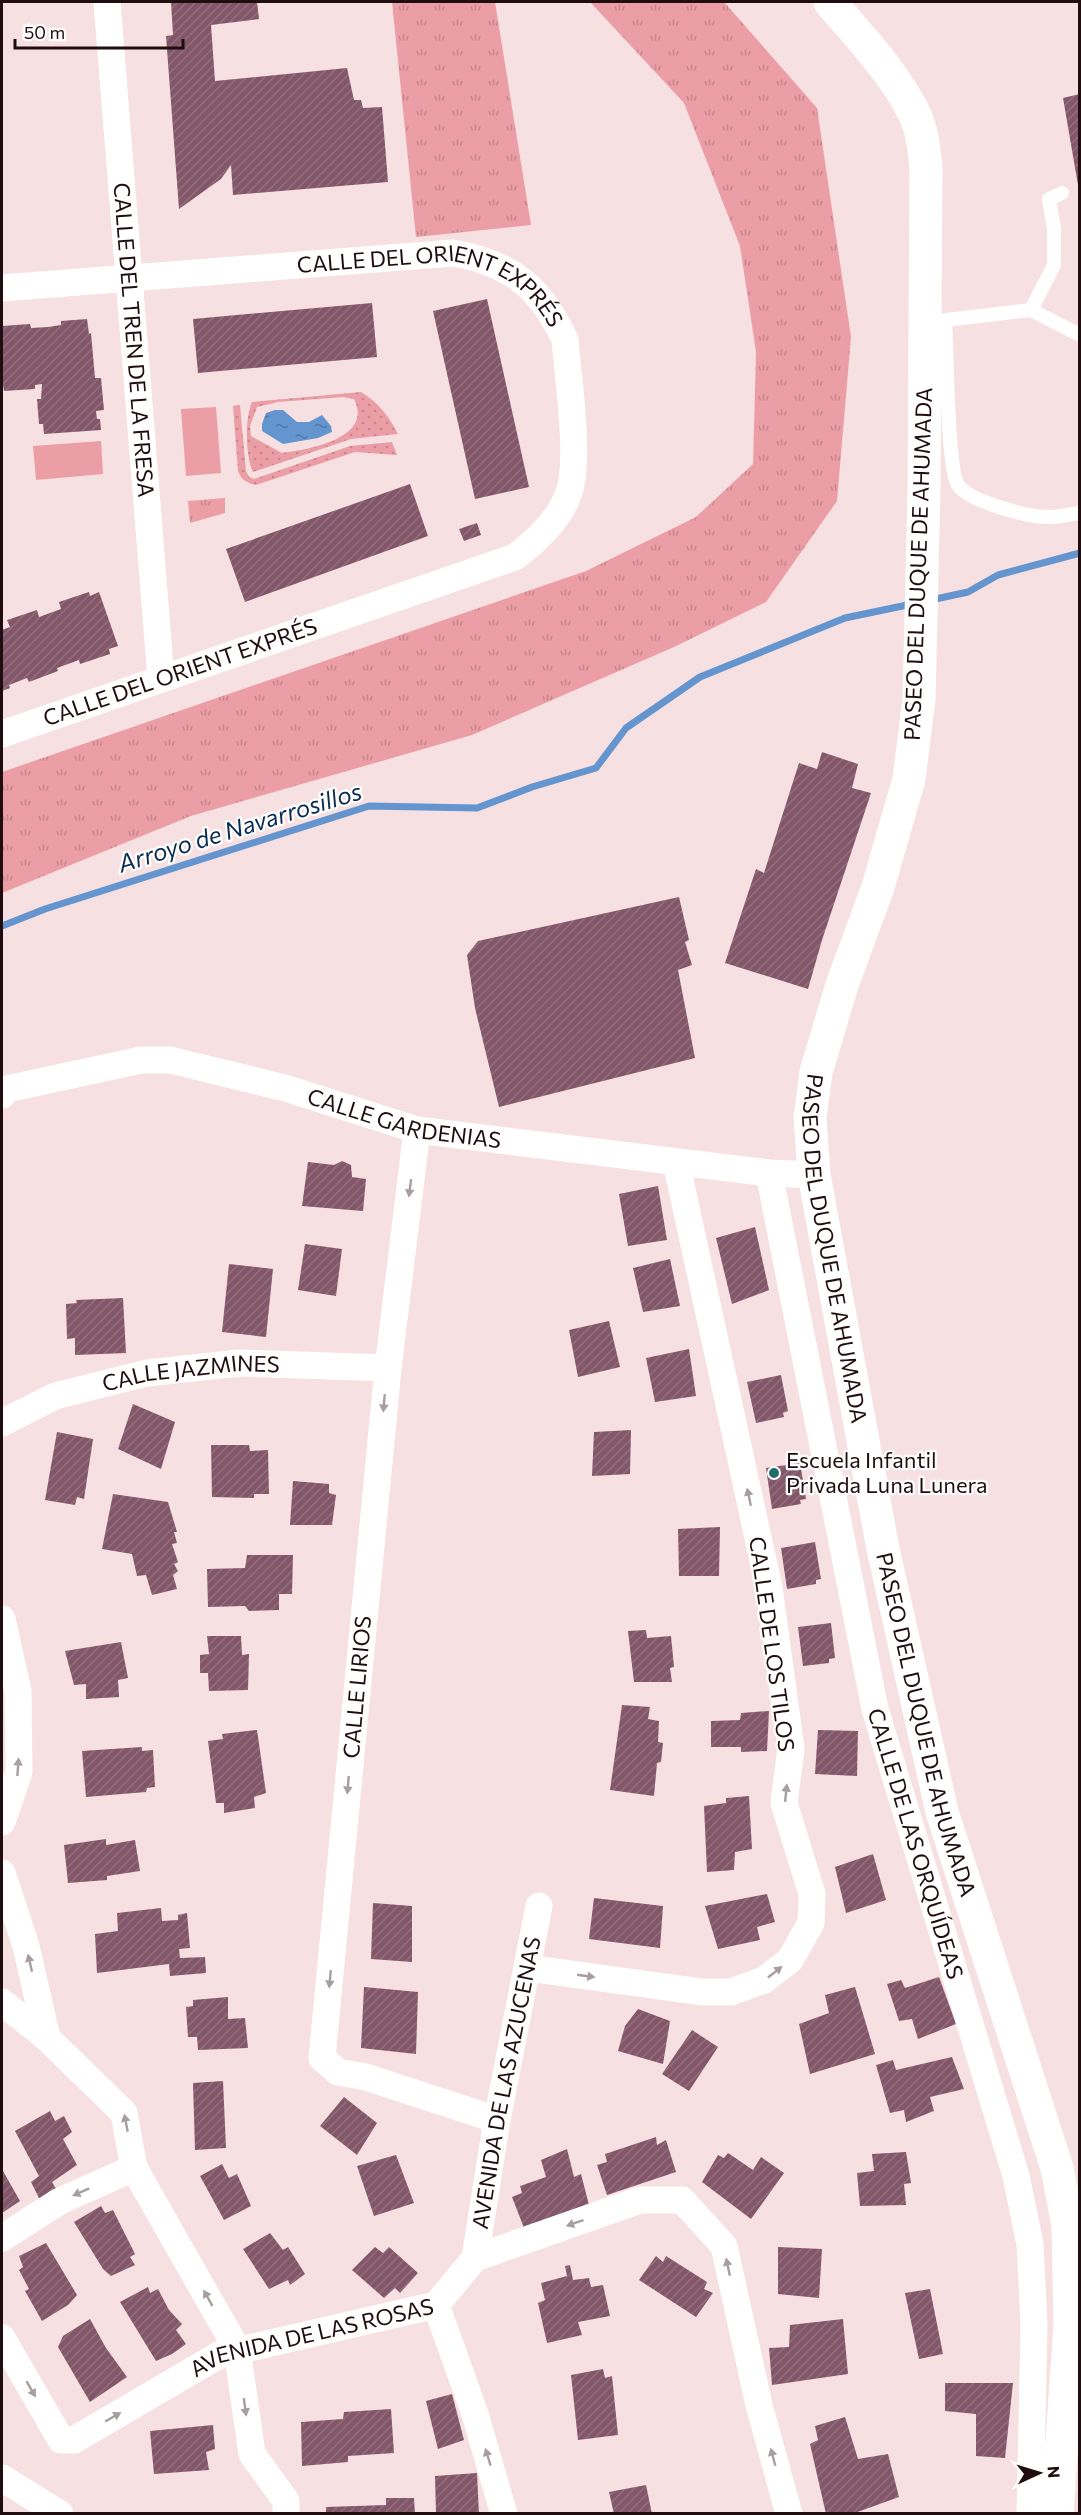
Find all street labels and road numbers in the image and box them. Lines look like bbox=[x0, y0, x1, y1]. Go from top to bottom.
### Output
street label: CALLE DEL TREN DE LA FRESA bbox=[108, 182, 160, 498]
street label: CALLE DEL ORIENT EXPRÉS bbox=[296, 239, 570, 331]
street label: PASEO DEL DUQUE DE AHUMADA bbox=[898, 387, 937, 741]
street label: CALLE DEL ORIENT EXPRÉS bbox=[39, 612, 321, 731]
street label: PASEO DEL DUQUE DE AHUMADA bbox=[797, 1072, 873, 1425]
street label: CALLE GARDENIAS bbox=[304, 1082, 503, 1153]
street label: CALLE JAZMINES bbox=[99, 1349, 280, 1397]
street label: CALLE DE LOS TILOS bbox=[744, 1535, 801, 1753]
street label: PASEO DEL DUQUE DE AHUMADA bbox=[871, 1550, 982, 1900]
street label: CALLE LIRIOS bbox=[337, 1614, 376, 1759]
street label: CALLE DE LAS ORQUÍDEAS bbox=[863, 1705, 970, 1982]
street label: AVENIDA DE LAS AZUCENAS bbox=[466, 1934, 546, 2231]
street label: AVENIDA DE LAS ROSAS bbox=[185, 2292, 436, 2382]

